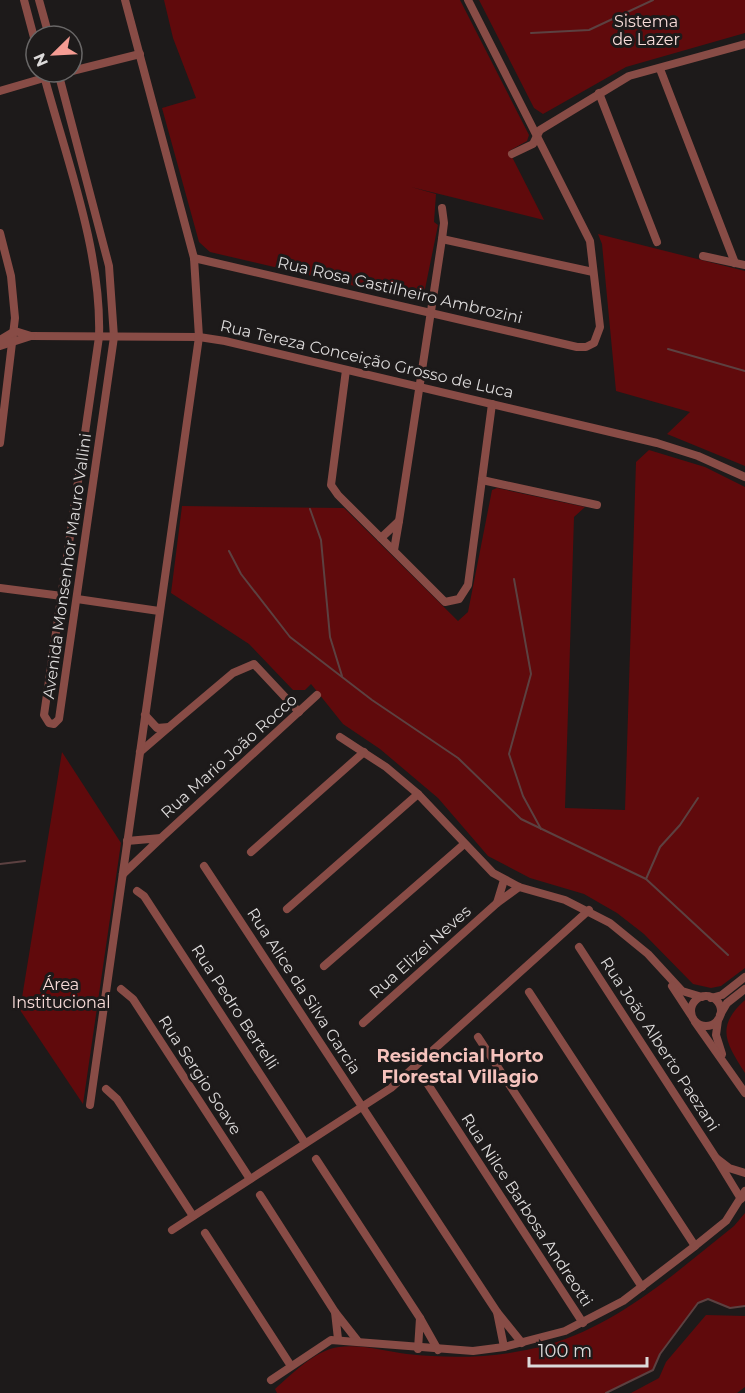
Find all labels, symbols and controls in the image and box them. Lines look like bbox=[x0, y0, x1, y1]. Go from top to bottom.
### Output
park label: Sistema de Lazer bbox=[612, 12, 680, 49]
north arrow bbox=[24, 24, 84, 84]
text: N bbox=[29, 50, 52, 70]
street label: Rua Rosa Castilheiro Ambrozini bbox=[276, 253, 524, 327]
street label: Rua Tereza Conceição Grosso de Luca bbox=[218, 316, 516, 402]
street label: Avenida Monsenhor Mauro Vallini bbox=[39, 432, 95, 700]
street label: Rua Mario João Rocco bbox=[157, 690, 301, 822]
street label: Rua Elizei Neves bbox=[365, 901, 475, 1003]
street label: Rua Alice da Silva Garcia bbox=[243, 904, 365, 1078]
street label: Rua Pedro Bertelli bbox=[187, 941, 283, 1073]
street label: Rua João Alberto Paezani bbox=[596, 953, 724, 1135]
park label: Área Institucional bbox=[11, 975, 111, 1012]
street label: Rua Sergio Soave bbox=[154, 1012, 246, 1138]
district label: Residencial Horto Florestal Villagio bbox=[376, 1045, 544, 1088]
street label: Rua Nilce Barbosa Andreotti bbox=[457, 1110, 597, 1310]
scale bar bbox=[529, 1330, 648, 1368]
text: 100 m bbox=[538, 1340, 592, 1362]

